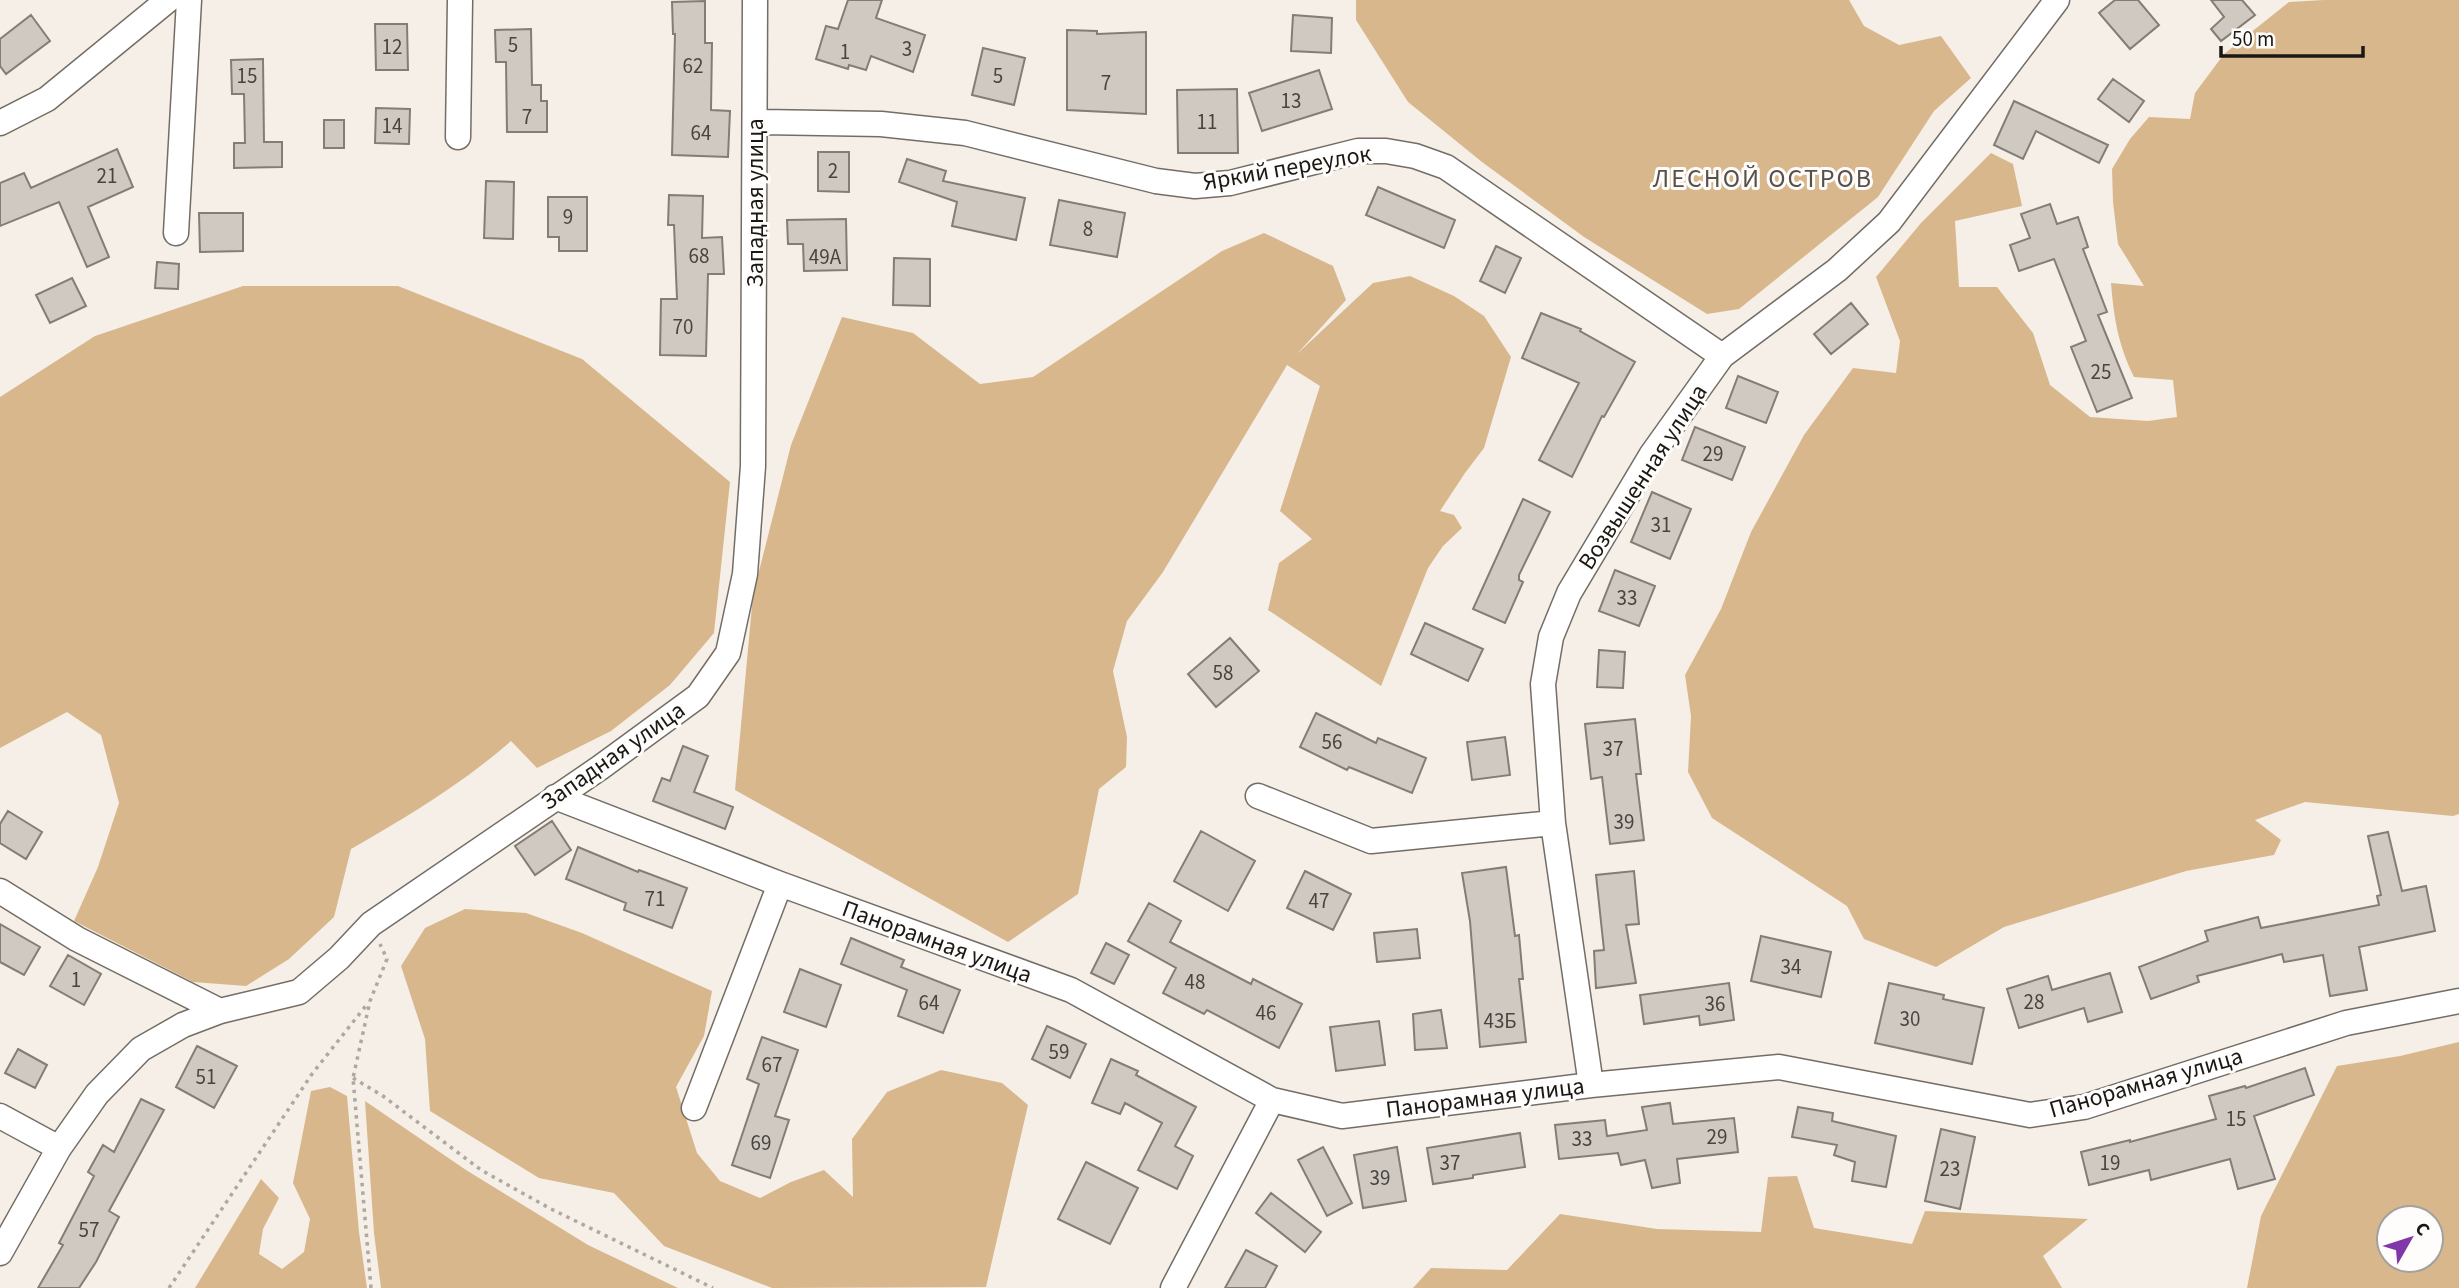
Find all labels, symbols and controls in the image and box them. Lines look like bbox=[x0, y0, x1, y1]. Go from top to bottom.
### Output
scale bar bbox=[2221, 14, 2363, 58]
text: 50 m bbox=[2232, 24, 2274, 54]
house number: 5 bbox=[508, 30, 518, 60]
house number: 12 bbox=[382, 32, 402, 62]
house number: 3 bbox=[902, 34, 912, 64]
house number: 1 bbox=[840, 37, 850, 67]
house number: 62 bbox=[683, 51, 703, 81]
house number: 15 bbox=[237, 61, 257, 91]
house number: 5 bbox=[993, 61, 1003, 91]
house number: 7 bbox=[1101, 68, 1111, 98]
house number: 13 bbox=[1281, 86, 1301, 116]
house number: 7 bbox=[522, 102, 532, 132]
house number: 11 bbox=[1197, 107, 1217, 137]
house number: 14 bbox=[382, 111, 402, 141]
house number: 64 bbox=[691, 118, 711, 148]
street label: Западная улица bbox=[738, 118, 773, 288]
street label: Яркий переулок bbox=[1200, 136, 1374, 200]
house number: 2 bbox=[828, 156, 838, 186]
district label: ЛЕСНОЙ ОСТРОВ bbox=[1653, 160, 1873, 197]
house number: 21 bbox=[97, 161, 117, 191]
house number: 9 bbox=[563, 202, 573, 232]
house number: 8 bbox=[1083, 214, 1093, 244]
house number: 68 bbox=[689, 241, 709, 271]
house number: 49А bbox=[809, 242, 842, 272]
house number: 70 bbox=[673, 312, 693, 342]
house number: 25 bbox=[2091, 357, 2111, 387]
street label: Возвышенная улица bbox=[1570, 377, 1716, 577]
house number: 29 bbox=[1703, 439, 1723, 469]
house number: 31 bbox=[1651, 510, 1671, 540]
house number: 33 bbox=[1617, 583, 1637, 613]
house number: 58 bbox=[1213, 658, 1233, 688]
street label: Западная улица bbox=[534, 693, 692, 819]
house number: 56 bbox=[1322, 727, 1342, 757]
house number: 37 bbox=[1603, 734, 1623, 764]
house number: 39 bbox=[1614, 807, 1634, 837]
house number: 71 bbox=[645, 884, 665, 914]
house number: 47 bbox=[1309, 886, 1329, 916]
street label: Панорамная улица bbox=[837, 891, 1037, 993]
house number: 34 bbox=[1781, 952, 1801, 982]
house number: 1 bbox=[71, 965, 81, 995]
house number: 48 bbox=[1185, 967, 1205, 997]
house number: 28 bbox=[2024, 987, 2044, 1017]
house number: 64 bbox=[919, 988, 939, 1018]
house number: 36 bbox=[1705, 989, 1725, 1019]
house number: 46 bbox=[1256, 998, 1276, 1028]
house number: 30 bbox=[1900, 1004, 1920, 1034]
house number: 43Б bbox=[1483, 1006, 1517, 1036]
house number: 59 bbox=[1049, 1037, 1069, 1067]
street label: Панорамная улица bbox=[2045, 1039, 2247, 1127]
house number: 67 bbox=[762, 1050, 782, 1080]
house number: 51 bbox=[196, 1062, 216, 1092]
street label: Панорамная улица bbox=[1384, 1068, 1586, 1128]
house number: 15 bbox=[2226, 1104, 2246, 1134]
house number: 29 bbox=[1707, 1122, 1727, 1152]
house number: 33 bbox=[1572, 1124, 1592, 1154]
house number: 69 bbox=[751, 1128, 771, 1158]
house number: 37 bbox=[1440, 1148, 1460, 1178]
house number: 19 bbox=[2100, 1148, 2120, 1178]
house number: 23 bbox=[1940, 1154, 1960, 1184]
house number: 39 bbox=[1370, 1163, 1390, 1193]
north arrow bbox=[2375, 1204, 2445, 1274]
house number: 57 bbox=[79, 1215, 99, 1245]
text: С bbox=[2408, 1216, 2436, 1242]

